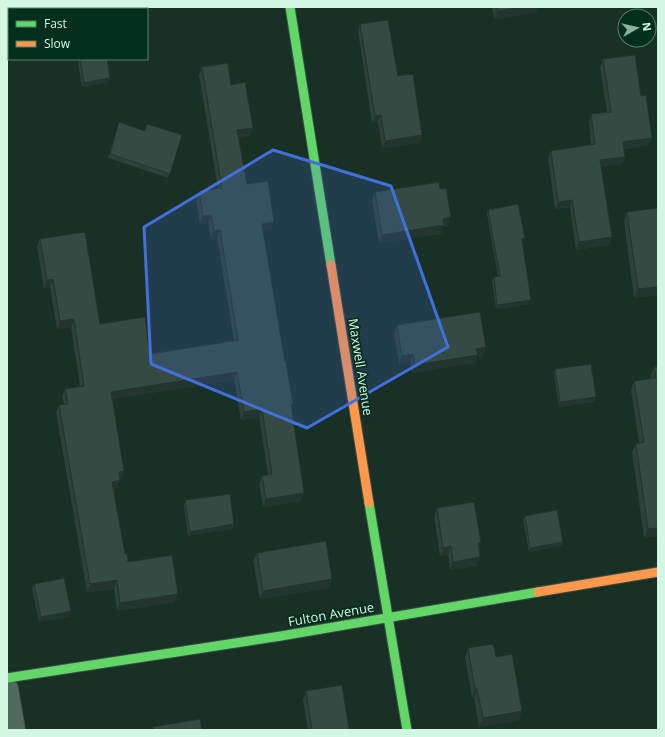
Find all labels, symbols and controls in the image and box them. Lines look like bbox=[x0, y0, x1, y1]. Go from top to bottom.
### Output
legend bbox=[8, 8, 148, 60]
north arrow bbox=[617, 8, 657, 48]
text: Fast bbox=[44, 15, 67, 32]
text: N bbox=[639, 21, 655, 32]
text: Slow bbox=[44, 35, 71, 52]
street label: Maxwell Avenue bbox=[344, 317, 378, 417]
street label: Fulton Avenue bbox=[287, 598, 375, 630]

